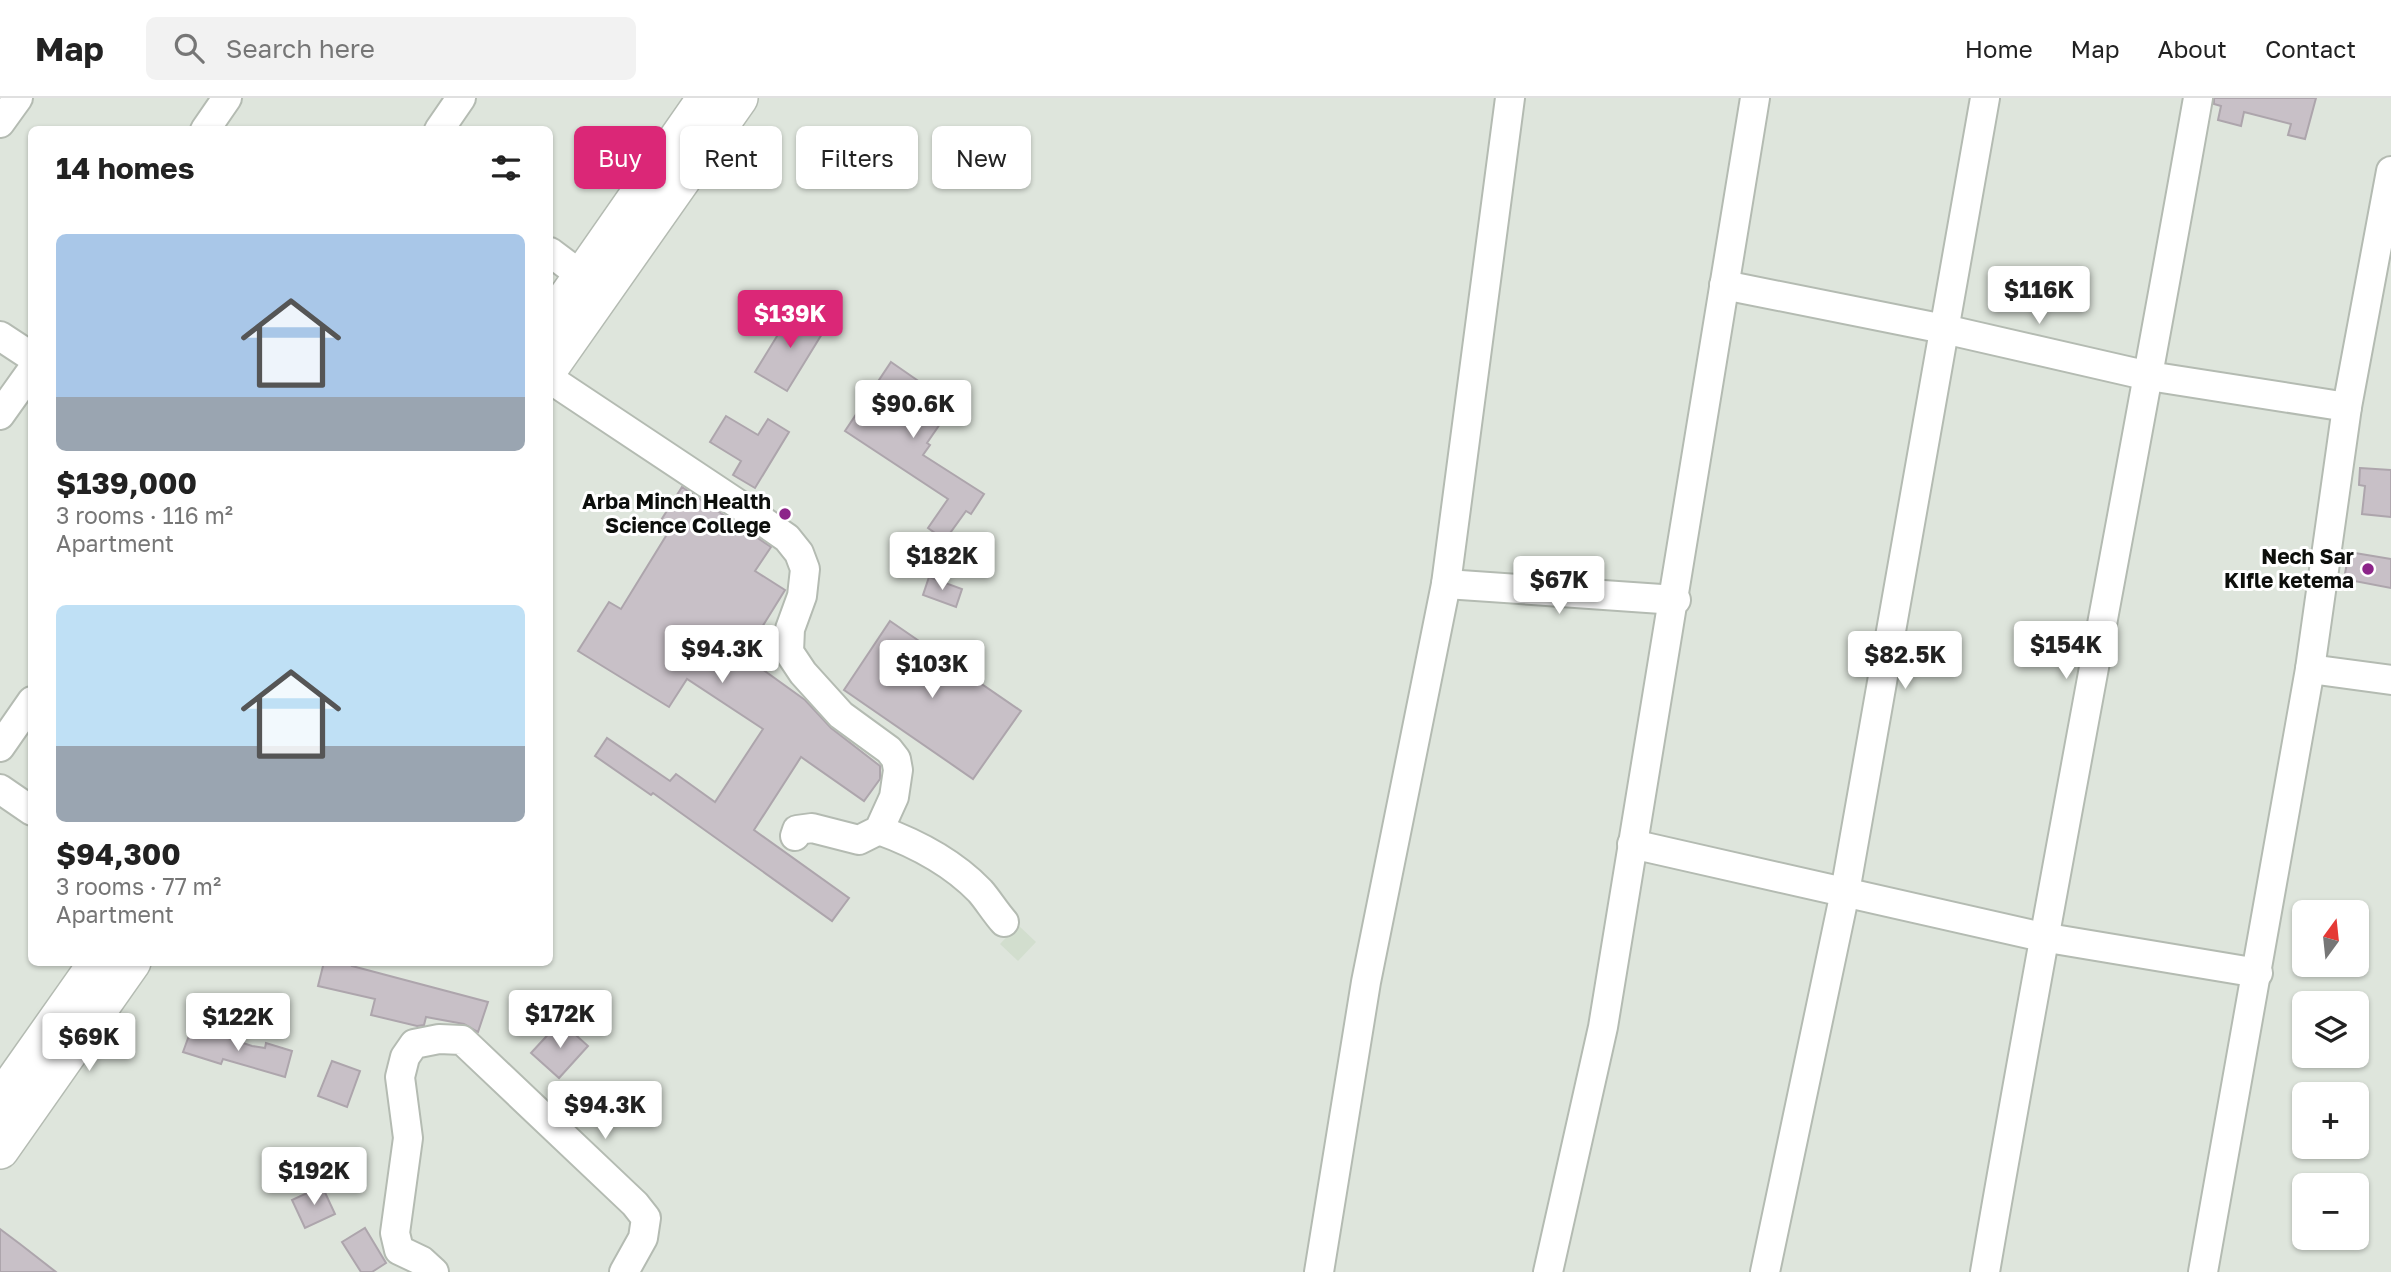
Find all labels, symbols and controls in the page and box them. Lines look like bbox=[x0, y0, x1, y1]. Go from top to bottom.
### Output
search box bbox=[146, 17, 636, 80]
text: Map bbox=[35, 29, 104, 68]
icon: search bbox=[170, 29, 208, 67]
text: Search here bbox=[226, 33, 375, 64]
text: Home bbox=[1965, 34, 2033, 63]
text: Map bbox=[2071, 34, 2120, 63]
text: About bbox=[2158, 34, 2227, 63]
text: Contact bbox=[2265, 34, 2356, 63]
chip: Buy bbox=[574, 126, 666, 189]
chip: Rent bbox=[680, 126, 782, 189]
chip: Filters bbox=[796, 126, 918, 189]
chip: New bbox=[932, 126, 1031, 189]
icon: filters bbox=[487, 149, 525, 187]
text: 14 homes bbox=[56, 150, 195, 186]
pin: $116K bbox=[1990, 266, 2088, 326]
text: $116K bbox=[2004, 275, 2074, 303]
icon: home bbox=[228, 280, 354, 406]
pin: $139K bbox=[741, 290, 839, 350]
text: $139K bbox=[754, 299, 826, 327]
pin: $90.6K bbox=[856, 380, 970, 440]
text: $90.6K bbox=[871, 389, 955, 417]
text: $139,000 bbox=[56, 465, 197, 501]
place label: Arba Minch Health Science College bbox=[582, 488, 771, 538]
text: 3 rooms · 116 m² bbox=[56, 501, 233, 529]
marker: Arba Minch Health Science College bbox=[777, 506, 793, 522]
text: Apartment bbox=[56, 529, 174, 557]
pin: $182K bbox=[893, 532, 991, 592]
text: $182K bbox=[906, 541, 978, 569]
place label: Nech Sar KIfle ketema bbox=[2224, 543, 2354, 593]
pin: $67K bbox=[1518, 556, 1600, 616]
marker: Nech Sar KIfle ketema bbox=[2360, 561, 2376, 577]
text: $67K bbox=[1529, 565, 1589, 593]
pin: $154K bbox=[2017, 622, 2115, 681]
pin: $94.3K bbox=[665, 626, 779, 685]
text: $154K bbox=[2030, 630, 2102, 658]
pin: $82.5K bbox=[1848, 632, 1962, 691]
text: $94.3K bbox=[681, 634, 763, 662]
pin: $103K bbox=[883, 640, 981, 700]
text: $82.5K bbox=[1864, 640, 1946, 668]
text: $103K bbox=[896, 649, 968, 677]
icon: home bbox=[228, 651, 354, 777]
text: $94,300 bbox=[56, 836, 181, 872]
text: 3 rooms · 77 m² bbox=[56, 872, 221, 900]
text: Apartment bbox=[56, 900, 174, 928]
north arrow bbox=[2292, 900, 2370, 976]
map controls bbox=[2292, 900, 2369, 1250]
pin: $172K bbox=[511, 990, 609, 1050]
button: layers bbox=[2292, 991, 2369, 1068]
pin: $122K bbox=[189, 993, 287, 1053]
text: $172K bbox=[525, 999, 595, 1027]
text: $122K bbox=[202, 1002, 274, 1030]
pin: $69K bbox=[48, 1014, 130, 1073]
text: $69K bbox=[58, 1022, 120, 1050]
pin: $94.3K bbox=[548, 1082, 662, 1141]
button: + bbox=[2292, 1082, 2369, 1159]
text: $94.3K bbox=[564, 1090, 646, 1118]
pin: $192K bbox=[265, 1148, 363, 1207]
text: $192K bbox=[278, 1156, 350, 1184]
button: − bbox=[2292, 1173, 2369, 1250]

